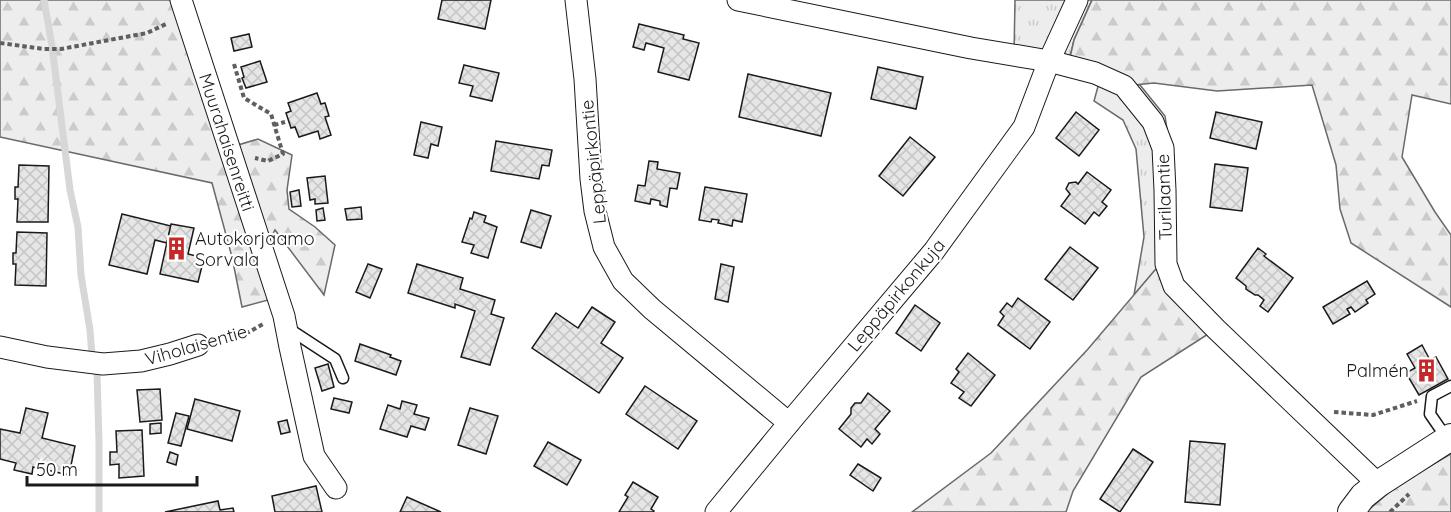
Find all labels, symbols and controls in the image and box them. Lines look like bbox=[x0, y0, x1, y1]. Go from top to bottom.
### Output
street label: Muurahaisenreitti bbox=[194, 70, 260, 214]
street label: Leppäpirkontie bbox=[575, 99, 611, 225]
street label: Turilaantie bbox=[1151, 153, 1177, 241]
place label: Autokorjaamo Sorvala bbox=[195, 227, 315, 271]
street label: Leppäpirkonkuja bbox=[842, 234, 950, 356]
building icon: Autokorjaamo Sorvala bbox=[164, 235, 190, 261]
street label: Viholaisentie bbox=[142, 319, 250, 371]
building icon: Palmén bbox=[1414, 357, 1440, 383]
place label: Palmén bbox=[1346, 359, 1409, 382]
scale bar bbox=[27, 449, 196, 487]
text: 50 m bbox=[36, 458, 78, 481]

